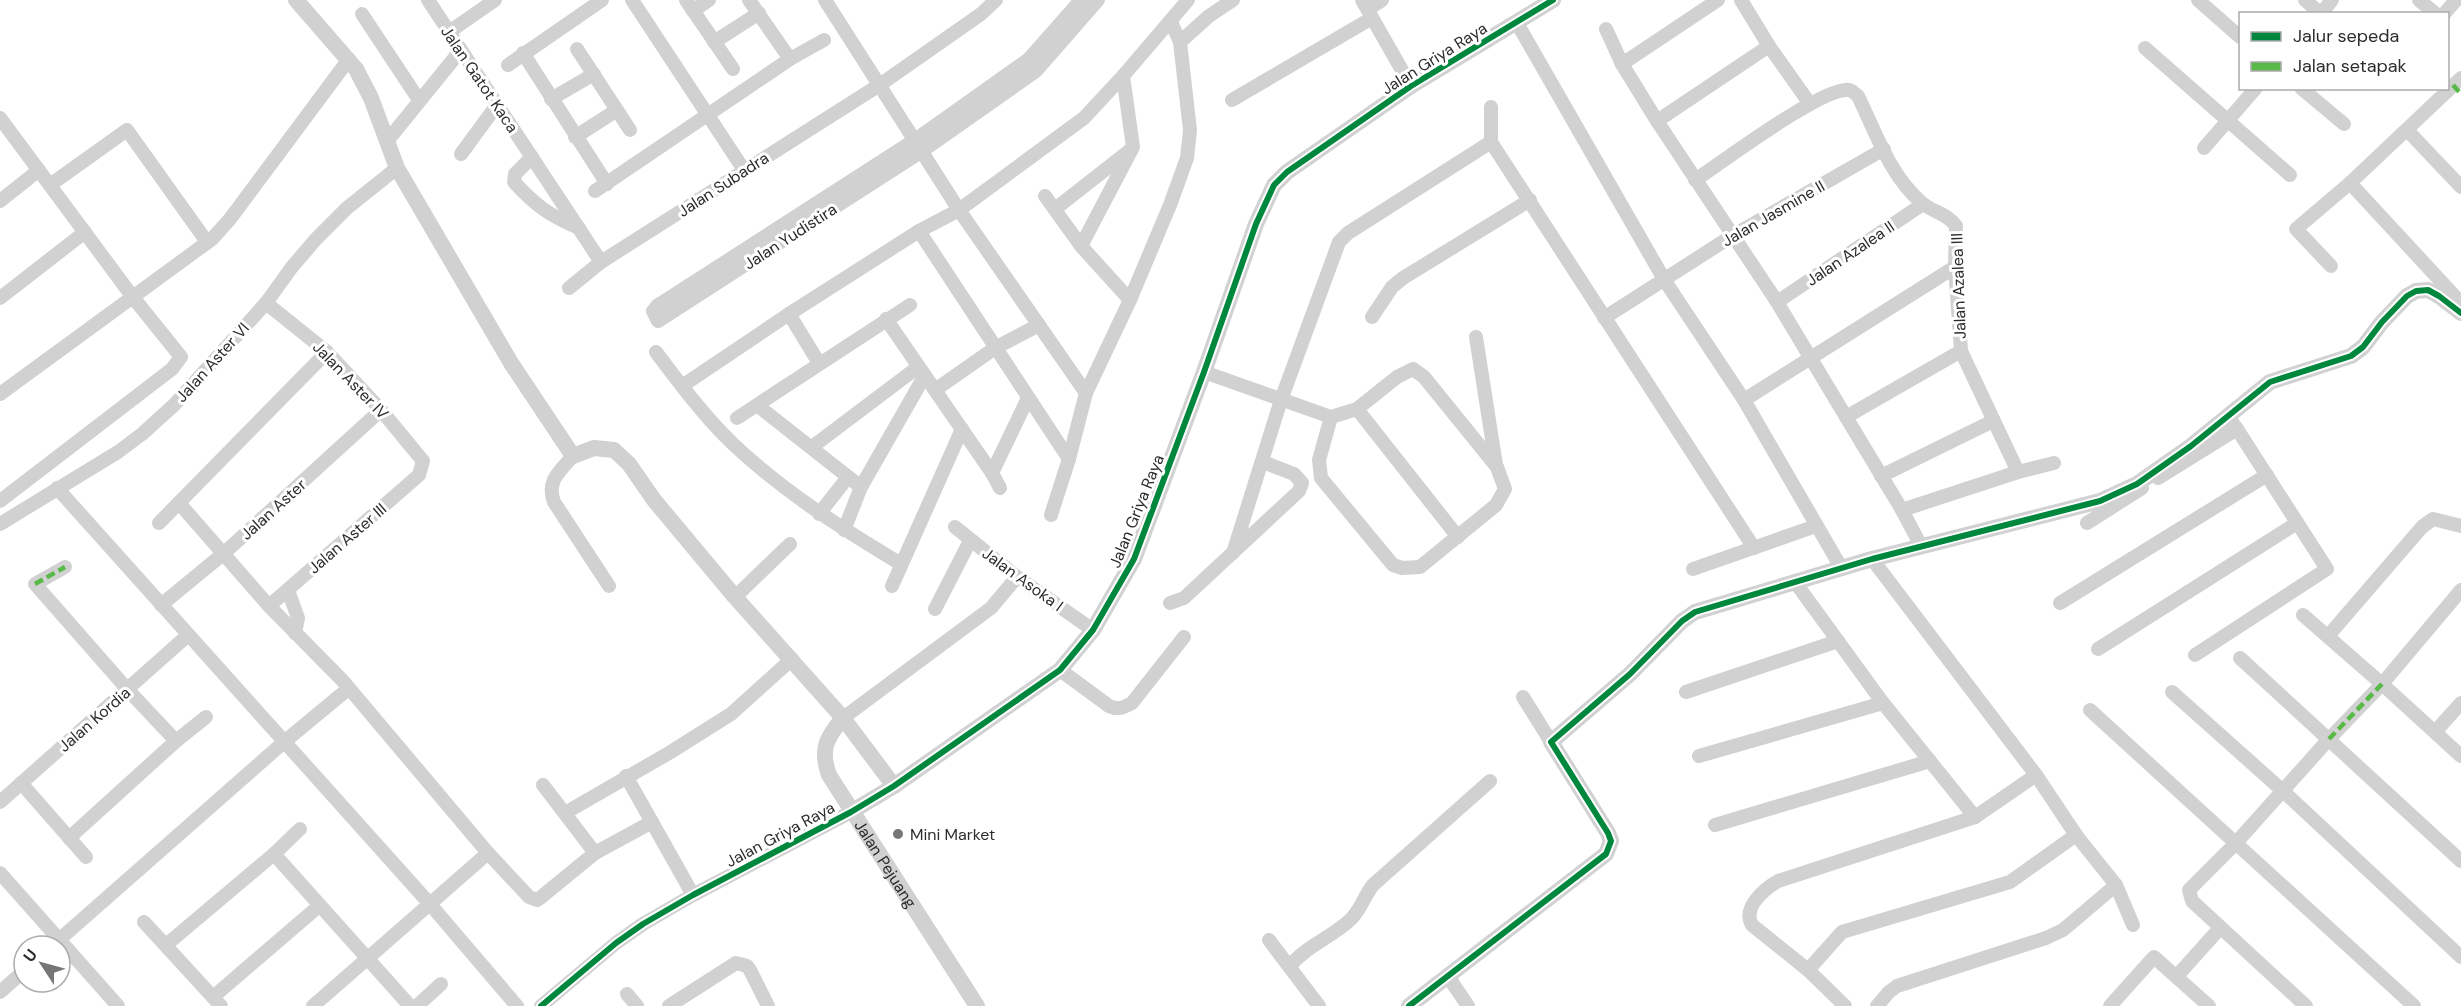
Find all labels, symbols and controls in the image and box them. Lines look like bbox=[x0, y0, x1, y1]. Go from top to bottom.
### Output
legend bbox=[2239, 12, 2449, 90]
street label: Jalan Griya Raya bbox=[1378, 18, 1491, 99]
street label: Jalan Gatot Kaca bbox=[436, 22, 523, 137]
text: Jalur sepeda bbox=[2293, 24, 2399, 48]
text: Jalan setapak bbox=[2293, 54, 2407, 78]
street label: Jalan Subadra bbox=[674, 147, 773, 222]
street label: Jalan Jasmine II bbox=[1718, 176, 1828, 251]
street label: Jalan Yudistira bbox=[740, 199, 841, 274]
street label: Jalan Azalea II bbox=[1802, 216, 1899, 291]
street label: Jalan Azalea III bbox=[1946, 233, 1971, 339]
street label: Jalan Aster VI bbox=[171, 318, 254, 407]
street label: Jalan Aster IV bbox=[308, 337, 393, 424]
street label: Jalan Griya Raya bbox=[1104, 451, 1169, 571]
street label: Jalan Aster bbox=[236, 474, 311, 545]
street label: Jalan Aster III bbox=[304, 499, 391, 578]
street label: Jalan Asoka I bbox=[978, 543, 1067, 616]
street label: Jalan Kordia bbox=[54, 682, 135, 756]
street label: Jalan Griya Raya bbox=[722, 797, 838, 872]
street label: Jalan Pejuang bbox=[849, 816, 921, 912]
place label: Mini Market bbox=[910, 824, 995, 845]
marker: Mini Market bbox=[891, 827, 905, 841]
north arrow bbox=[12, 934, 72, 994]
text: U bbox=[19, 945, 42, 966]

